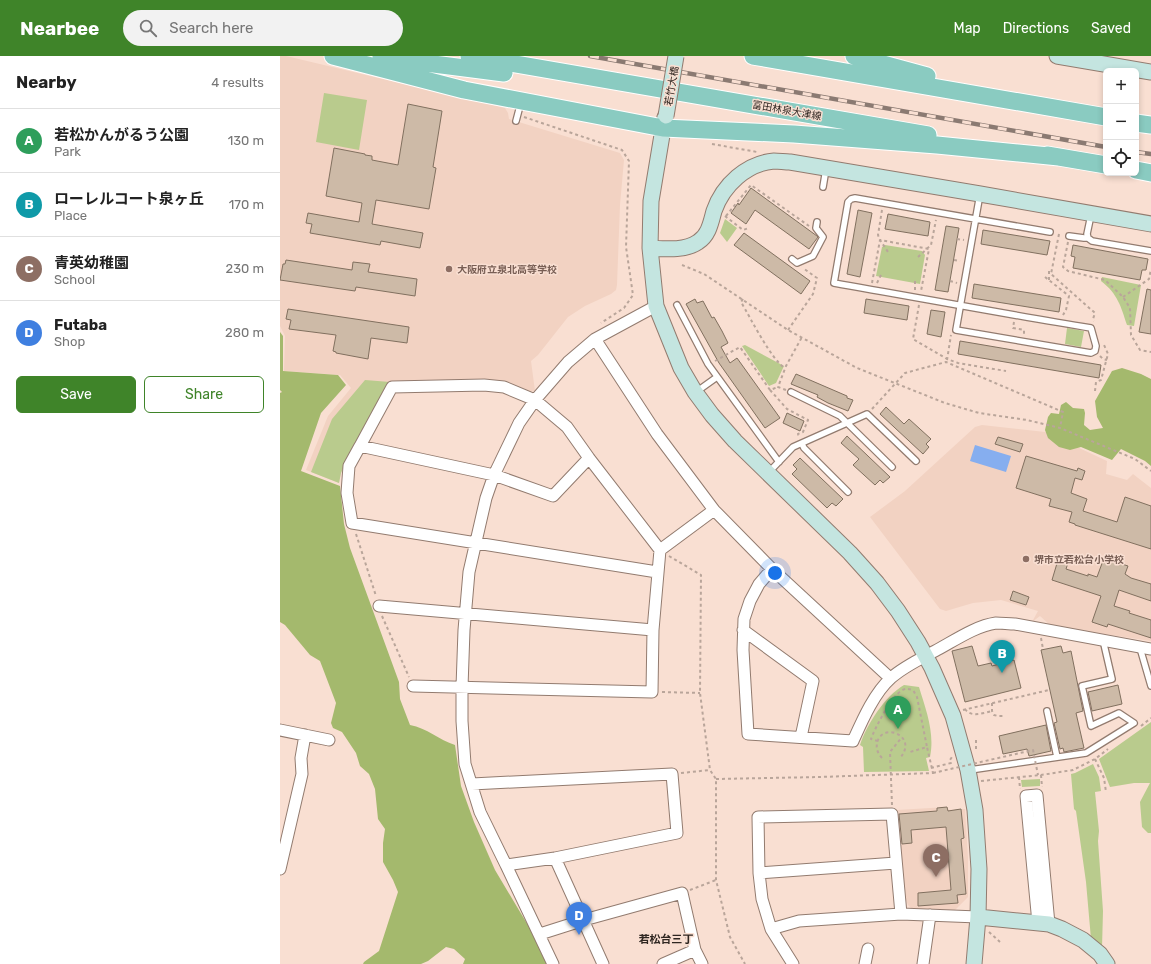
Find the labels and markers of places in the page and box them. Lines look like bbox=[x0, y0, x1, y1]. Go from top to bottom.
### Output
marker: 大阪府立泉北高等学校 bbox=[444, 264, 454, 274]
place label: 大阪府立泉北高等学校 bbox=[457, 264, 557, 276]
marker: 堺市立若松台小学校 bbox=[1021, 554, 1031, 564]
place label: 堺市立若松台小学校 bbox=[1034, 554, 1124, 566]
pin: B bbox=[989, 640, 1015, 673]
pin: A bbox=[885, 696, 911, 729]
pin: C bbox=[923, 844, 949, 877]
pin: D bbox=[566, 902, 592, 935]

